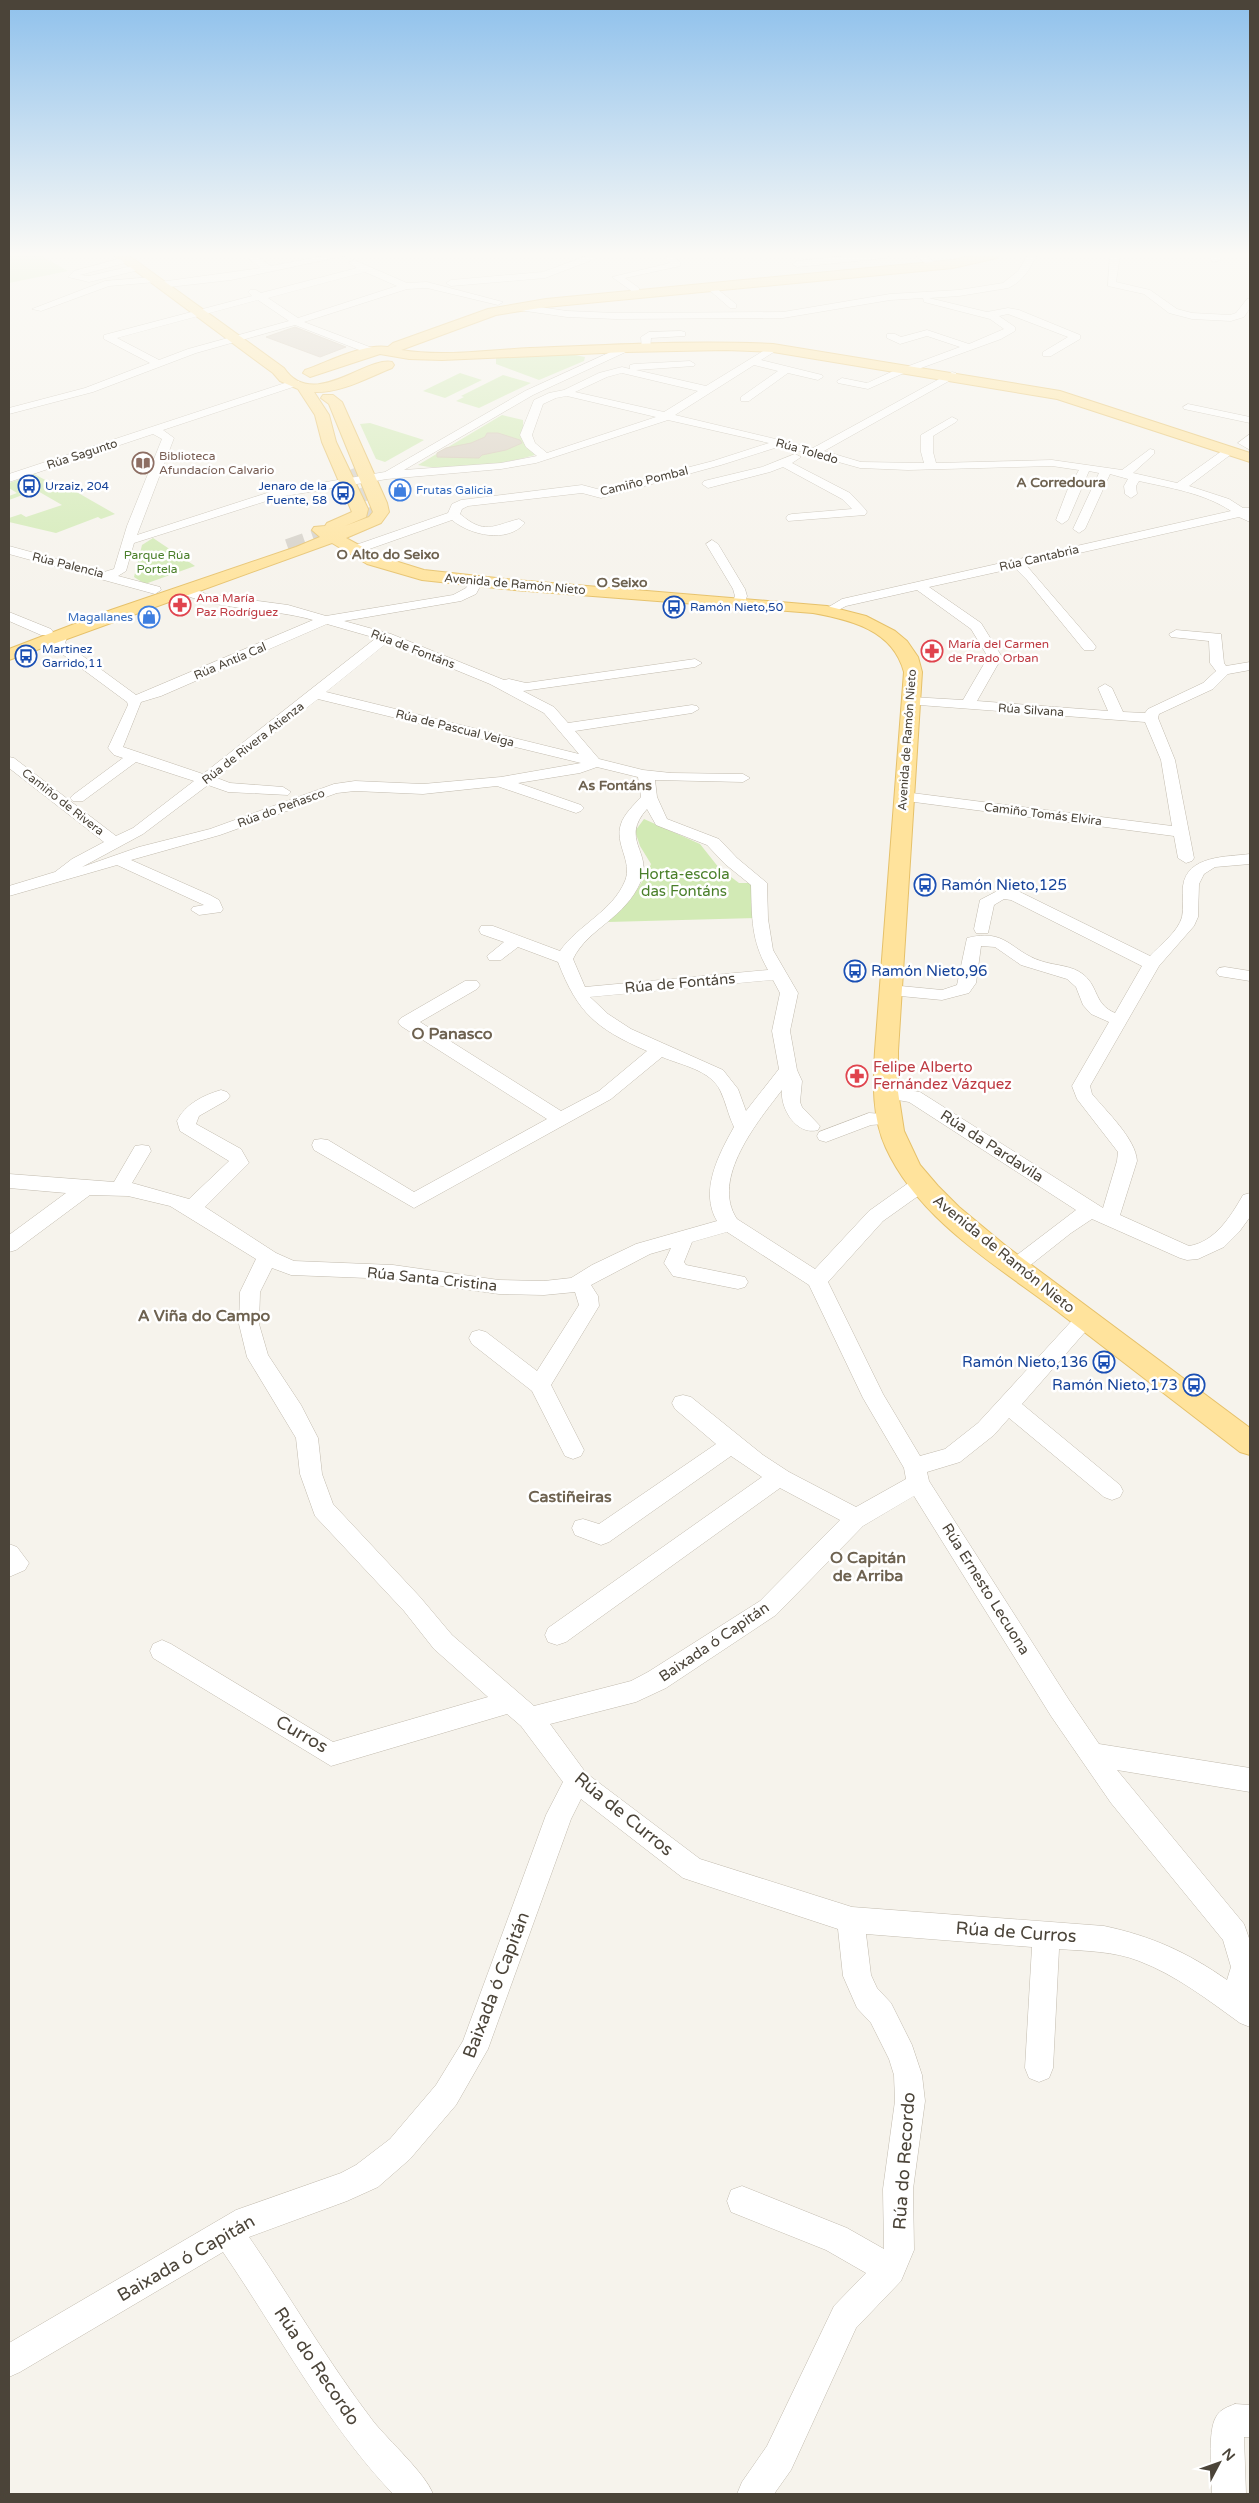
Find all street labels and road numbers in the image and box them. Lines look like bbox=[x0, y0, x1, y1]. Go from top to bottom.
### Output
street label: Rúa Toledo bbox=[774, 435, 840, 467]
street label: Rúa Sagunto bbox=[45, 436, 119, 472]
street label: Camiño Pombal bbox=[598, 463, 690, 499]
street label: Rúa Cantabria bbox=[998, 542, 1080, 574]
street label: Rúa Palencia bbox=[31, 549, 105, 581]
street label: Avenida de Ramón Nieto bbox=[444, 571, 586, 597]
street label: Rúa de Fontáns bbox=[369, 627, 457, 672]
street label: Rúa Antía Cal bbox=[192, 639, 268, 683]
street label: Avenida de Ramón Nieto bbox=[895, 669, 919, 811]
street label: Rúa de Rivera Atienza bbox=[199, 699, 307, 787]
street label: Rúa Silvana bbox=[998, 701, 1064, 719]
street label: Rúa de Pascual Veiga bbox=[394, 706, 516, 750]
street label: Camiño de Rivera bbox=[19, 766, 107, 838]
street label: Rúa do Peñasco bbox=[235, 786, 327, 830]
street label: Camiño Tomás Elvira bbox=[983, 800, 1103, 828]
street label: Rúa de Fontáns bbox=[624, 969, 736, 997]
street label: Rúa da Pardavila bbox=[937, 1106, 1047, 1186]
street label: Avenida de Ramón Nieto bbox=[929, 1191, 1079, 1317]
street label: Rúa Santa Cristina bbox=[366, 1263, 498, 1295]
street label: Rúa Ernesto Lecuona bbox=[938, 1520, 1034, 1658]
street label: Baixada ó Capitán bbox=[655, 1598, 773, 1686]
street label: Curros bbox=[272, 1710, 332, 1758]
street label: Rúa de Curros bbox=[570, 1767, 678, 1861]
street label: Baixada ó Capitán bbox=[458, 1909, 534, 2061]
street label: Rúa de Curros bbox=[955, 1917, 1077, 1947]
street label: Rúa do Recordo bbox=[888, 2091, 920, 2231]
street label: Baixada ó Capitán bbox=[113, 2210, 259, 2306]
street label: Rúa do Recordo bbox=[269, 2303, 365, 2429]

